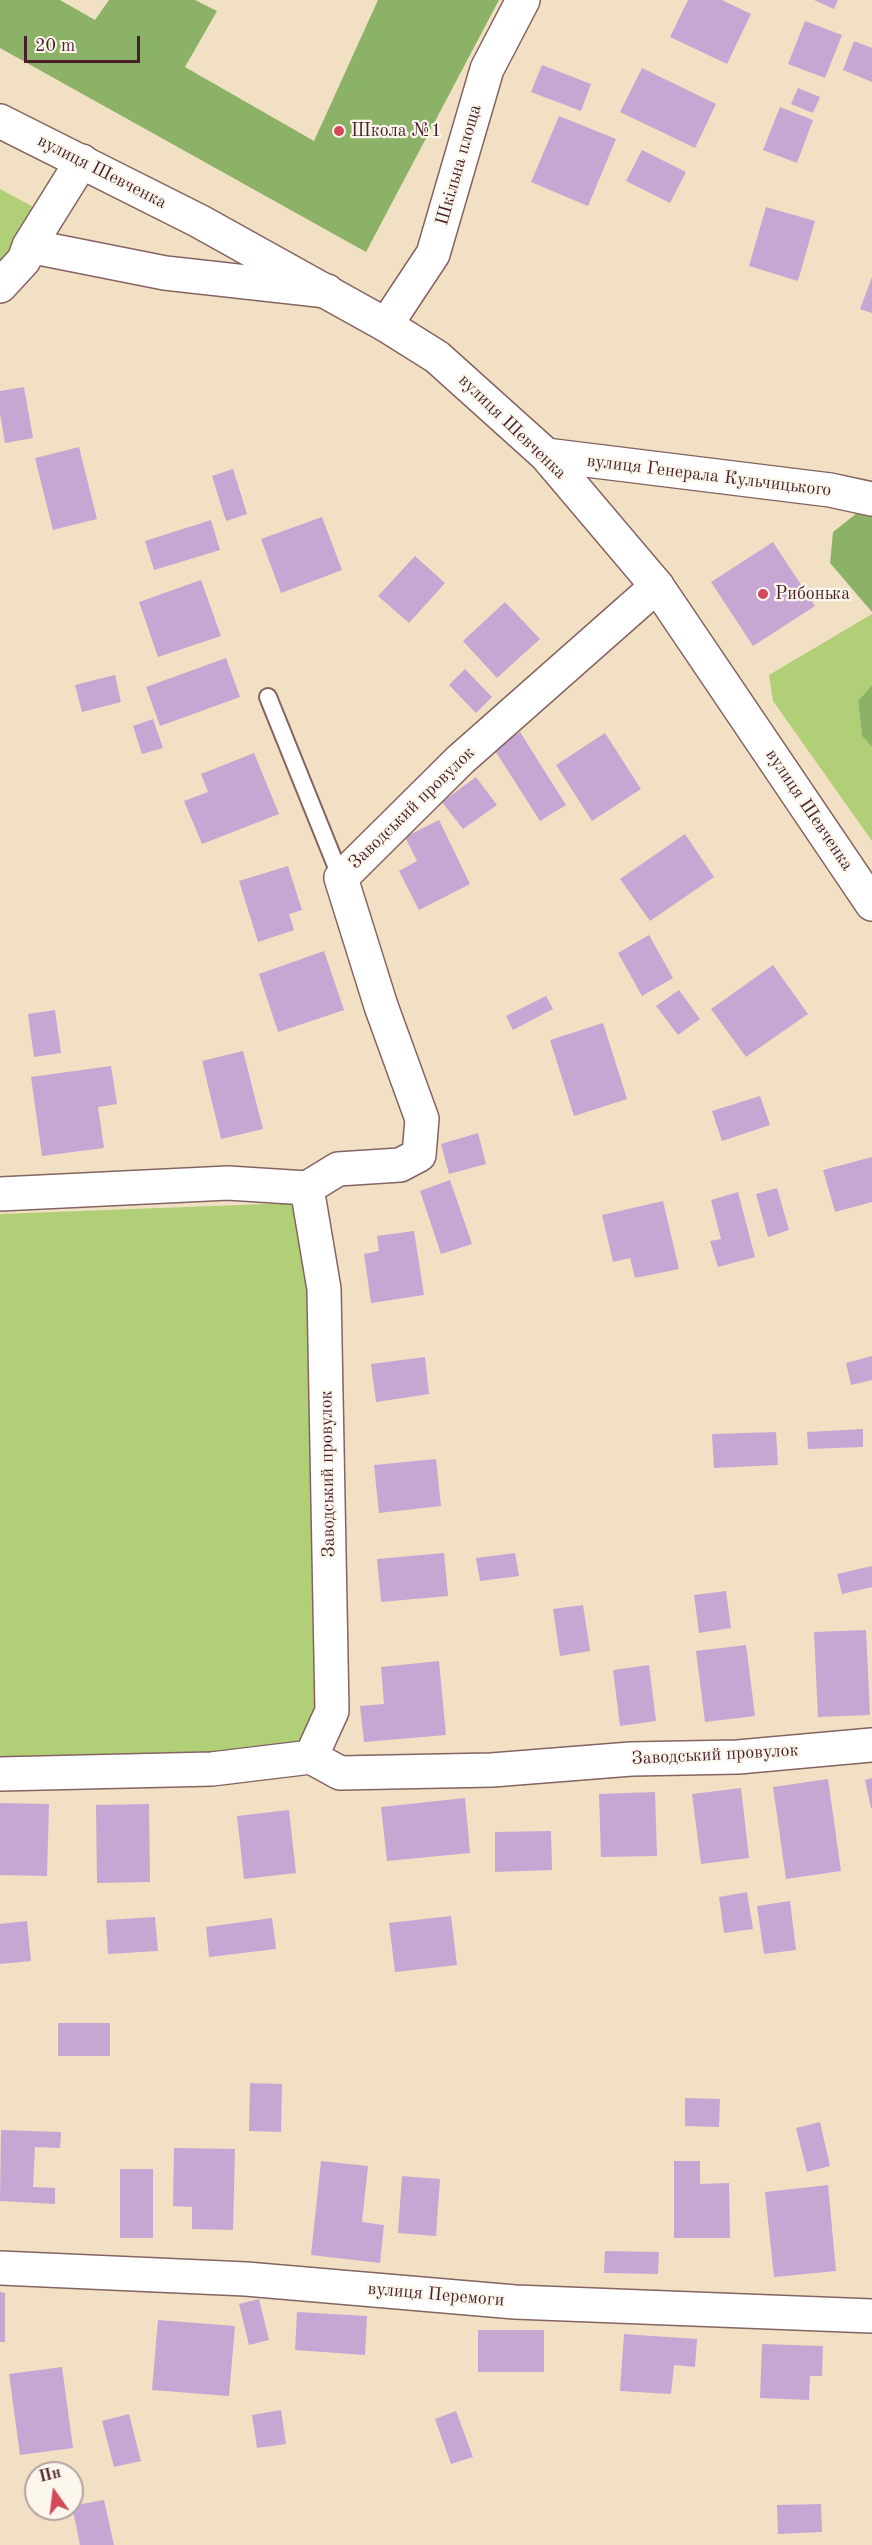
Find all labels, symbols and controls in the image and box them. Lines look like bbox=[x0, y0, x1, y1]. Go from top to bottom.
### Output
scale bar bbox=[27, 24, 142, 62]
text: 20 m bbox=[35, 37, 75, 55]
street label: Шкільна площа bbox=[431, 102, 487, 228]
place label: Школа №1 bbox=[351, 120, 441, 142]
marker: Школа №1 bbox=[332, 124, 346, 138]
street label: вулиця Шевченка bbox=[34, 130, 170, 214]
street label: вулиця Шевченка bbox=[453, 370, 571, 484]
street label: вулиця Генерала Кульчицького bbox=[585, 450, 833, 502]
place label: Рибонька bbox=[775, 583, 850, 605]
marker: Рибонька bbox=[756, 587, 770, 601]
street label: Заводський провулок bbox=[344, 742, 480, 874]
street label: вулиця Шевченка bbox=[760, 745, 858, 875]
street label: Заводський провулок bbox=[316, 1390, 340, 1558]
street label: Заводський провулок bbox=[631, 1740, 799, 1770]
street label: вулиця Перемоги bbox=[367, 2278, 505, 2312]
north arrow bbox=[24, 2461, 84, 2521]
text: Пн bbox=[37, 2465, 63, 2486]

